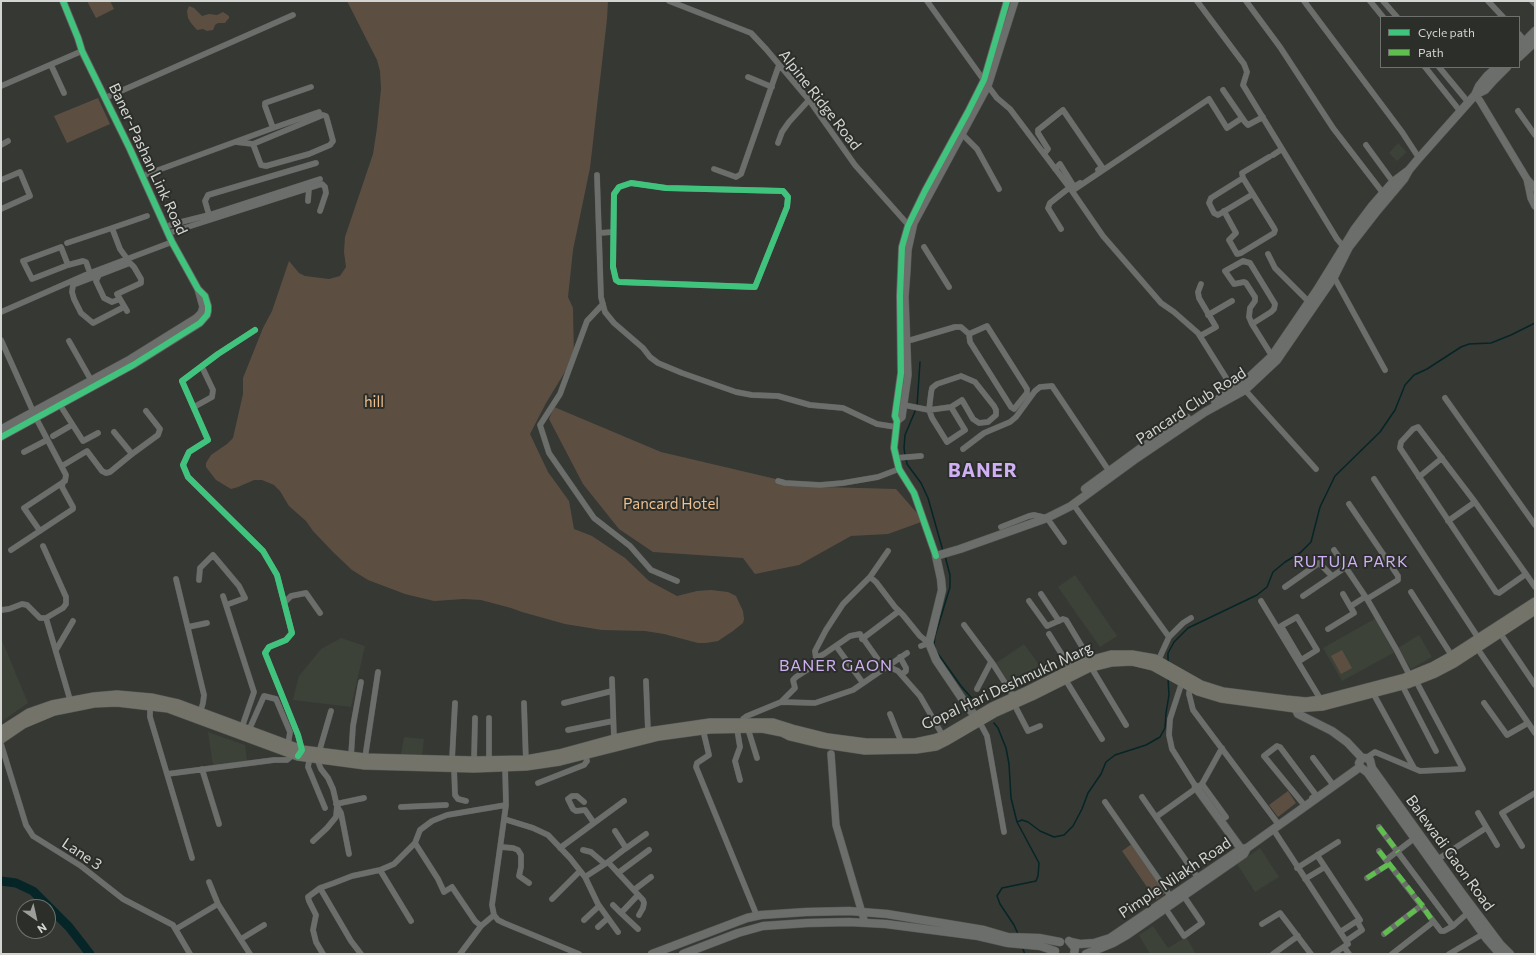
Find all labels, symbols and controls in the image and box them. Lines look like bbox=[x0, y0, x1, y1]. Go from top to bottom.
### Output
legend bbox=[1380, 16, 1520, 68]
text: Cycle path bbox=[1418, 25, 1475, 39]
text: Path bbox=[1418, 45, 1444, 59]
street label: Alpine Ridge Road bbox=[775, 46, 865, 154]
street label: Baner-Pashan Link Road bbox=[105, 80, 191, 238]
street label: Pancard Club Road bbox=[1133, 364, 1249, 448]
park label: hill bbox=[364, 393, 384, 411]
district label: BANER bbox=[948, 460, 1018, 482]
park label: Pancard Hotel bbox=[623, 495, 719, 513]
district label: RUTUJA PARK bbox=[1293, 552, 1409, 572]
street label: Gopal Hari Deshmukh Marg bbox=[919, 638, 1095, 734]
district label: BANER GAON bbox=[779, 656, 893, 676]
street label: Balewadi Gaon Road bbox=[1402, 792, 1498, 914]
street label: Lane 3 bbox=[59, 834, 105, 874]
street label: Pimple Nilakh Road bbox=[1116, 834, 1234, 922]
north arrow bbox=[16, 899, 56, 939]
text: N bbox=[35, 921, 49, 936]

